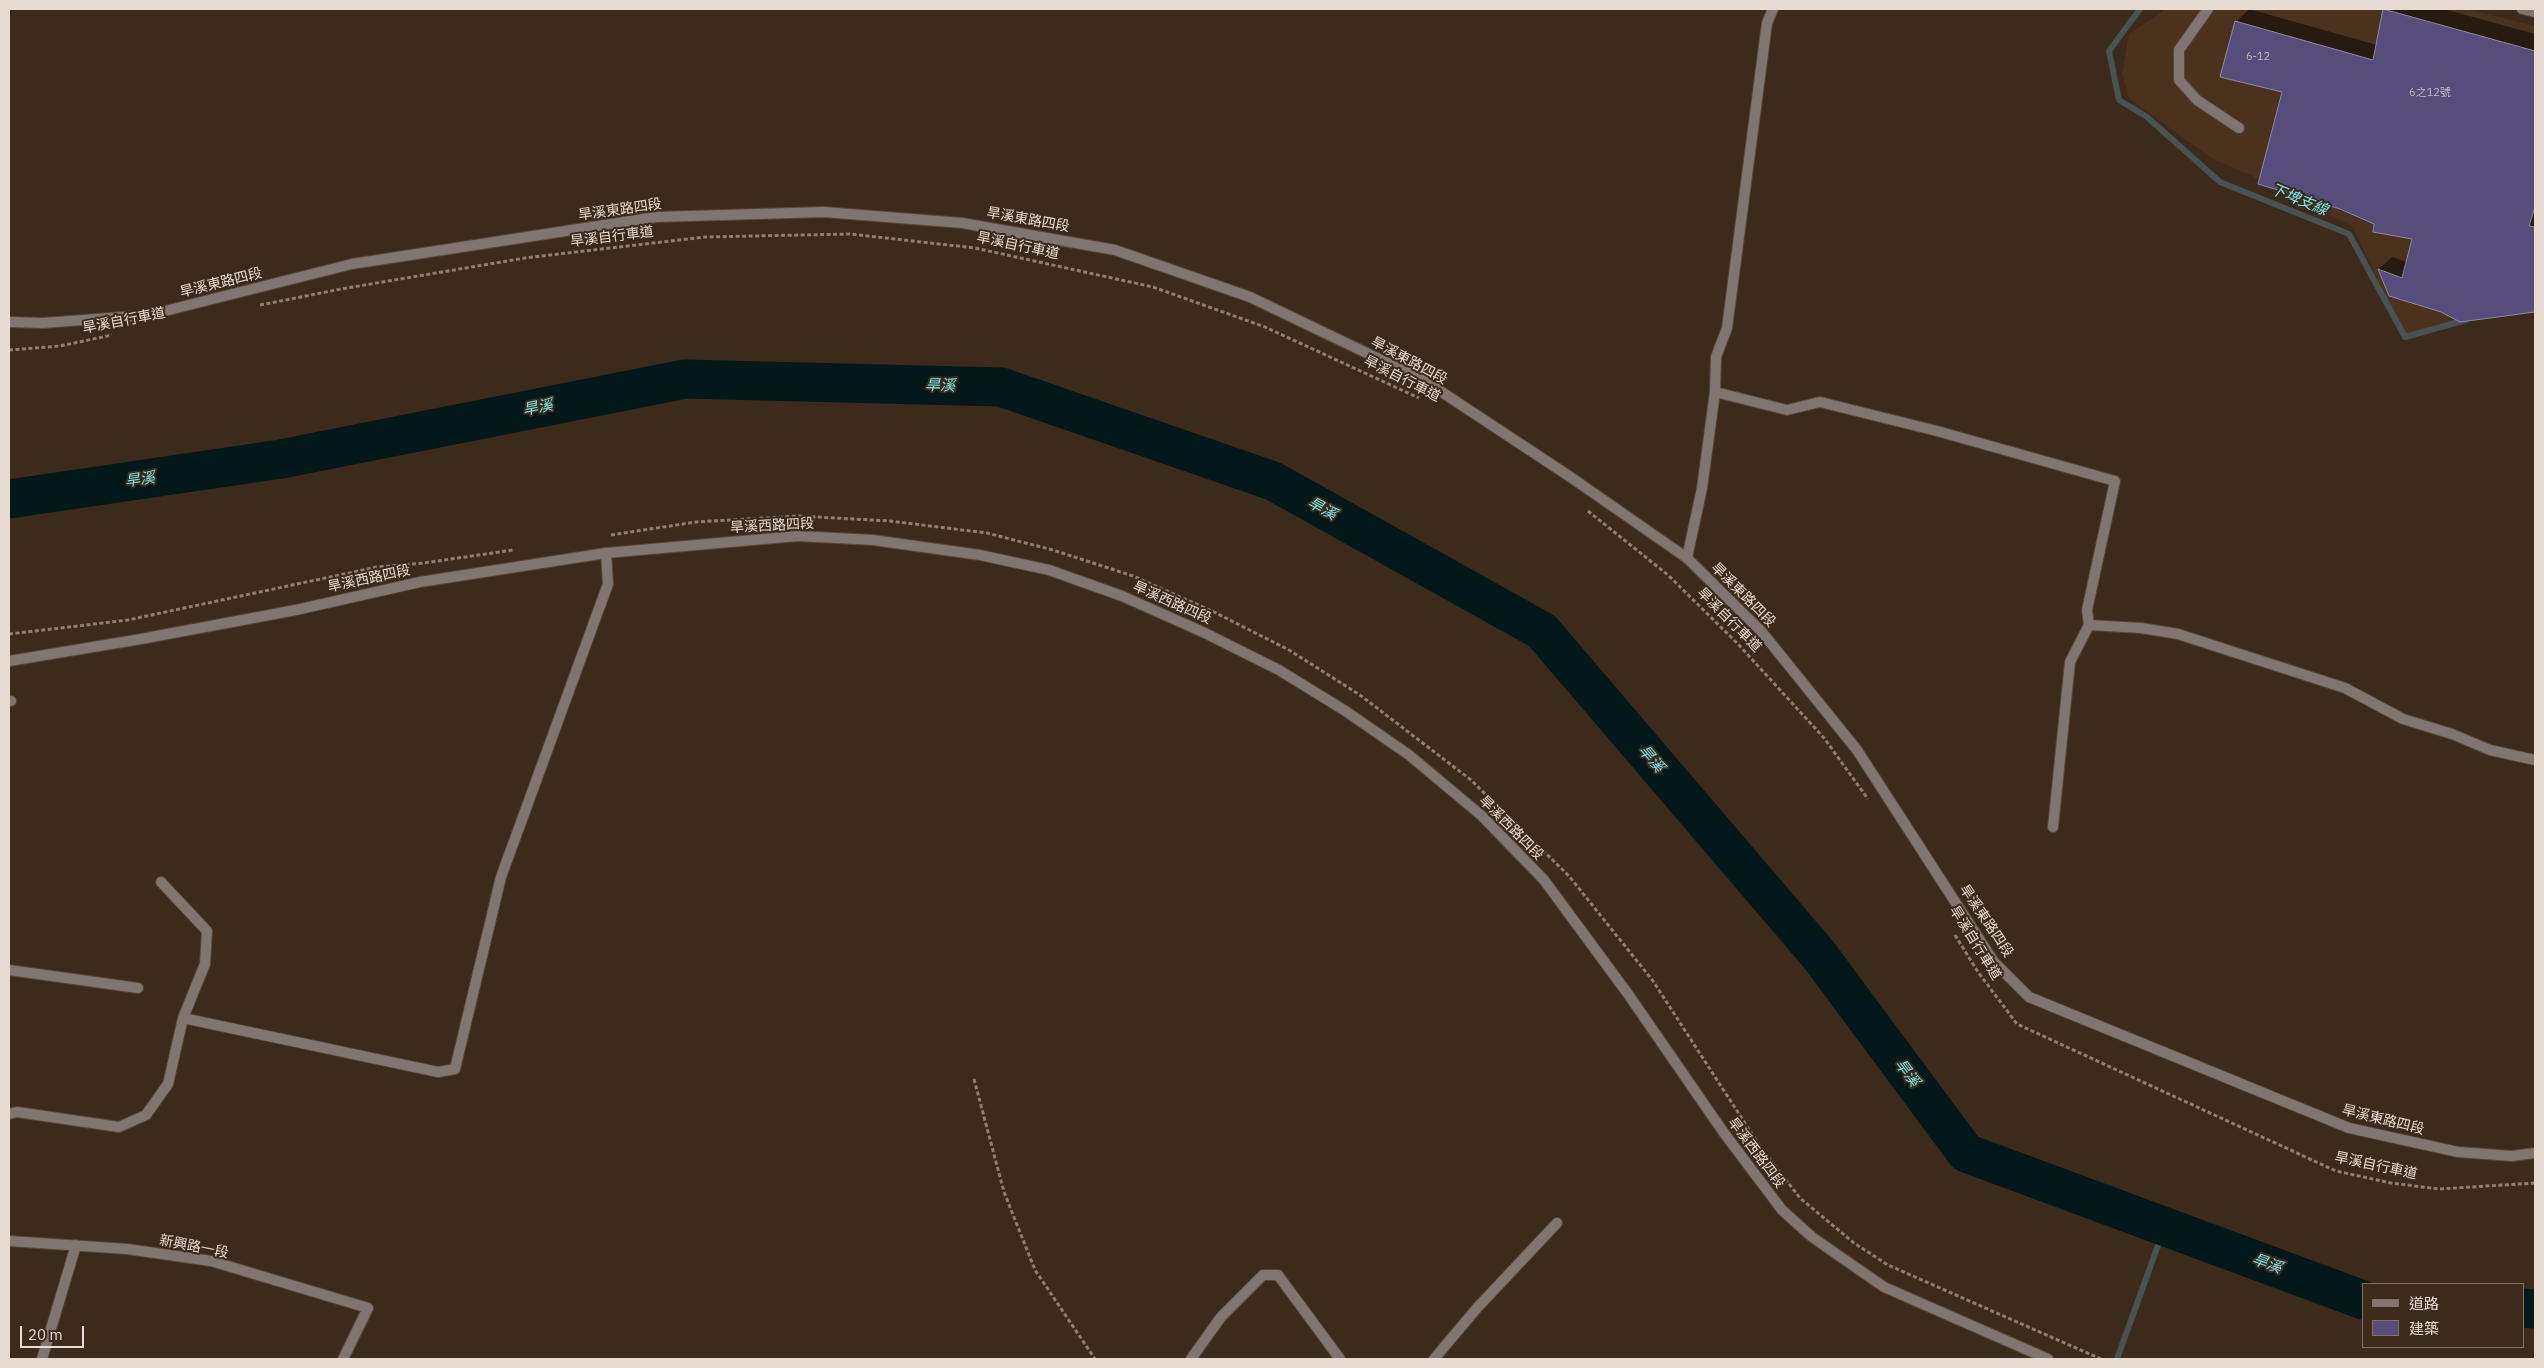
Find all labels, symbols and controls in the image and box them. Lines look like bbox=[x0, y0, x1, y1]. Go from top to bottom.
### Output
house number: 6-12 bbox=[2246, 50, 2270, 64]
house number: 6之12號 bbox=[2409, 86, 2451, 100]
water label: 下埤支線 bbox=[2268, 180, 2330, 220]
street label: 旱溪東路四段 bbox=[577, 196, 663, 224]
street label: 旱溪東路四段 bbox=[985, 204, 1071, 236]
street label: 旱溪自行車道 bbox=[569, 224, 655, 250]
street label: 旱溪自行車道 bbox=[975, 229, 1061, 263]
street label: 旱溪東路四段 bbox=[178, 265, 264, 301]
street label: 旱溪自行車道 bbox=[81, 305, 167, 337]
street label: 旱溪東路四段 bbox=[1368, 334, 1450, 388]
street label: 旱溪自行車道 bbox=[1361, 352, 1443, 406]
water label: 旱溪 bbox=[925, 377, 955, 395]
water label: 旱溪 bbox=[522, 396, 554, 420]
water label: 旱溪 bbox=[124, 469, 156, 491]
water label: 旱溪 bbox=[1305, 494, 1339, 524]
street label: 旱溪西路四段 bbox=[730, 515, 814, 537]
street label: 旱溪東路四段 bbox=[1707, 559, 1779, 631]
street label: 旱溪西路四段 bbox=[326, 562, 412, 596]
street label: 旱溪西路四段 bbox=[1130, 578, 1214, 628]
street label: 旱溪自行車道 bbox=[1693, 584, 1765, 656]
water label: 旱溪 bbox=[1634, 742, 1668, 776]
street label: 旱溪西路四段 bbox=[1475, 792, 1547, 864]
street label: 旱溪東路四段 bbox=[1956, 881, 2016, 961]
street label: 旱溪自行車道 bbox=[1946, 903, 2004, 983]
water label: 旱溪 bbox=[1891, 1056, 1923, 1090]
street label: 旱溪東路四段 bbox=[2340, 1102, 2426, 1138]
street label: 旱溪西路四段 bbox=[1724, 1114, 1788, 1192]
street label: 旱溪自行車道 bbox=[2333, 1149, 2419, 1183]
street label: 新興路一段 bbox=[158, 1232, 230, 1262]
water label: 旱溪 bbox=[2250, 1250, 2284, 1278]
legend bbox=[2362, 1283, 2524, 1348]
text: 道路 bbox=[2409, 1294, 2439, 1313]
scale bar bbox=[22, 1316, 86, 1348]
text: 建築 bbox=[2409, 1319, 2439, 1338]
text: 20 m bbox=[28, 1325, 63, 1344]

